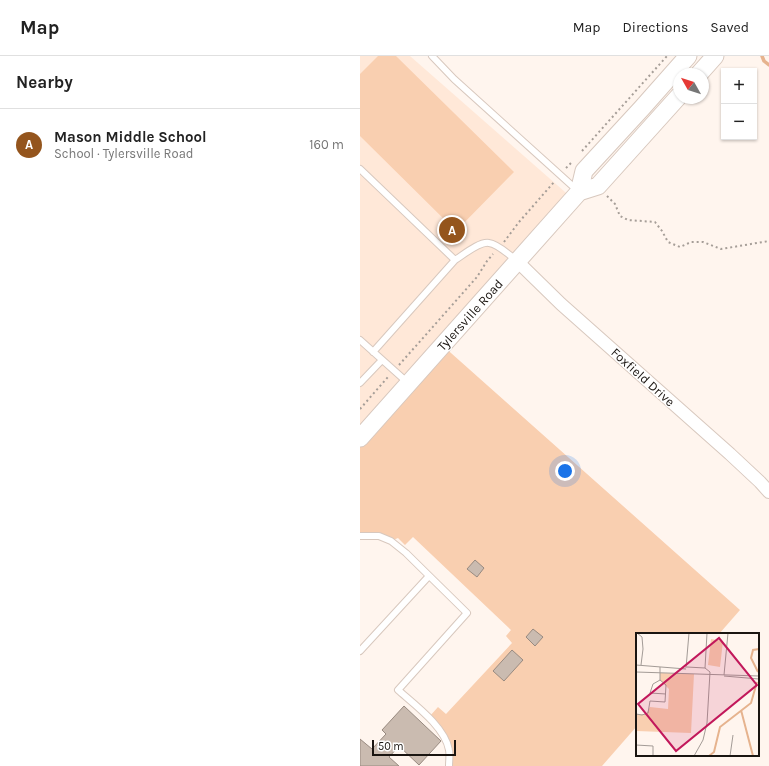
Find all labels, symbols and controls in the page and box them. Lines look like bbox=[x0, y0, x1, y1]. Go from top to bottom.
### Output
text: Map bbox=[20, 17, 59, 39]
text: Map bbox=[573, 19, 601, 36]
text: Directions bbox=[623, 19, 688, 36]
text: Saved bbox=[710, 19, 749, 36]
north arrow bbox=[673, 68, 709, 104]
map controls bbox=[721, 68, 757, 140]
button: + bbox=[721, 68, 757, 104]
text: Nearby bbox=[16, 72, 73, 92]
button: − bbox=[721, 104, 757, 140]
text: Mason Middle School bbox=[54, 128, 207, 146]
text: A bbox=[25, 137, 33, 152]
text: 160 m bbox=[309, 137, 344, 152]
text: School · Tylersville Road bbox=[54, 146, 194, 161]
pin: A bbox=[439, 215, 465, 245]
street label: Tylersville Road bbox=[434, 276, 506, 354]
street label: Foxfield Drive bbox=[608, 345, 678, 410]
your location bbox=[555, 461, 575, 481]
inset map bbox=[636, 633, 759, 756]
scale bar bbox=[372, 738, 456, 757]
text: 50 m bbox=[378, 740, 404, 753]

